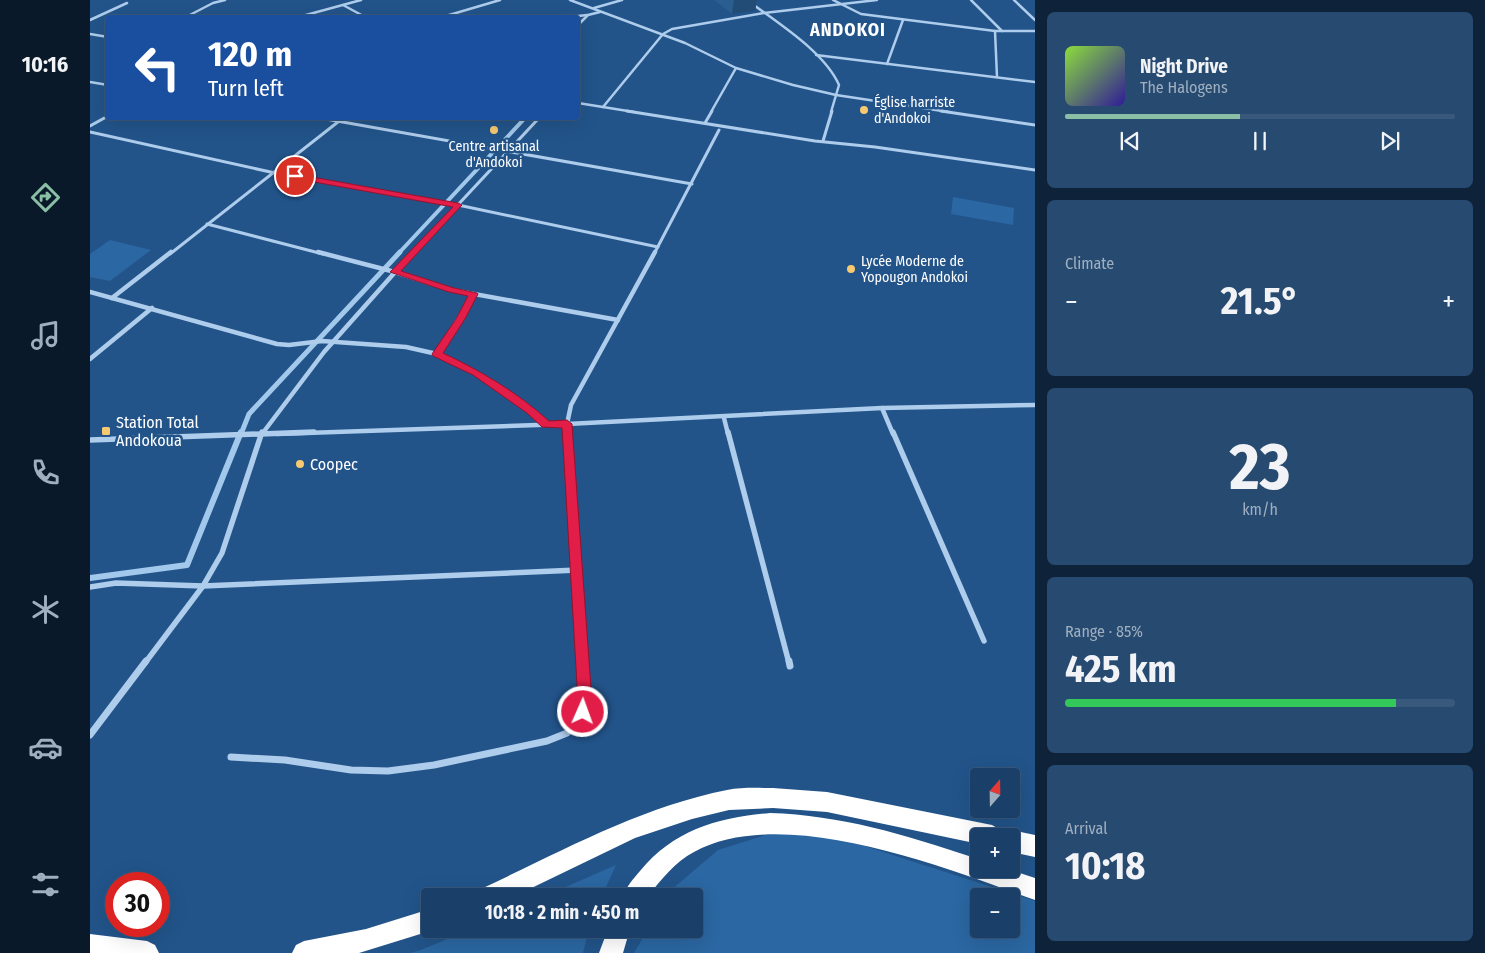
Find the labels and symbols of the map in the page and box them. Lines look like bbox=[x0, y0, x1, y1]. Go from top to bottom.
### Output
district label: ANDOKOI bbox=[809, 19, 886, 41]
place label: Église harriste d'Andokoi bbox=[874, 93, 955, 127]
marker: Église harriste d'Andokoi bbox=[858, 104, 870, 116]
marker: Centre artisanal d'Andokoi bbox=[488, 124, 500, 136]
place label: Centre artisanal d'Andokoi bbox=[449, 138, 540, 171]
pin bbox=[274, 155, 316, 197]
place label: Lycée Moderne de Yopougon Andokoi bbox=[861, 253, 968, 286]
marker: Lycée Moderne de Yopougon Andokoi bbox=[845, 263, 857, 275]
place label: Station Total Andokoua bbox=[116, 413, 199, 450]
marker: Station Total Andokoua bbox=[100, 425, 112, 437]
place label: Coopec bbox=[310, 455, 358, 474]
marker: Coopec bbox=[294, 458, 306, 470]
position arrow bbox=[556, 685, 608, 737]
north arrow bbox=[970, 768, 1020, 818]
speed limit sign: 30 bbox=[105, 872, 170, 937]

